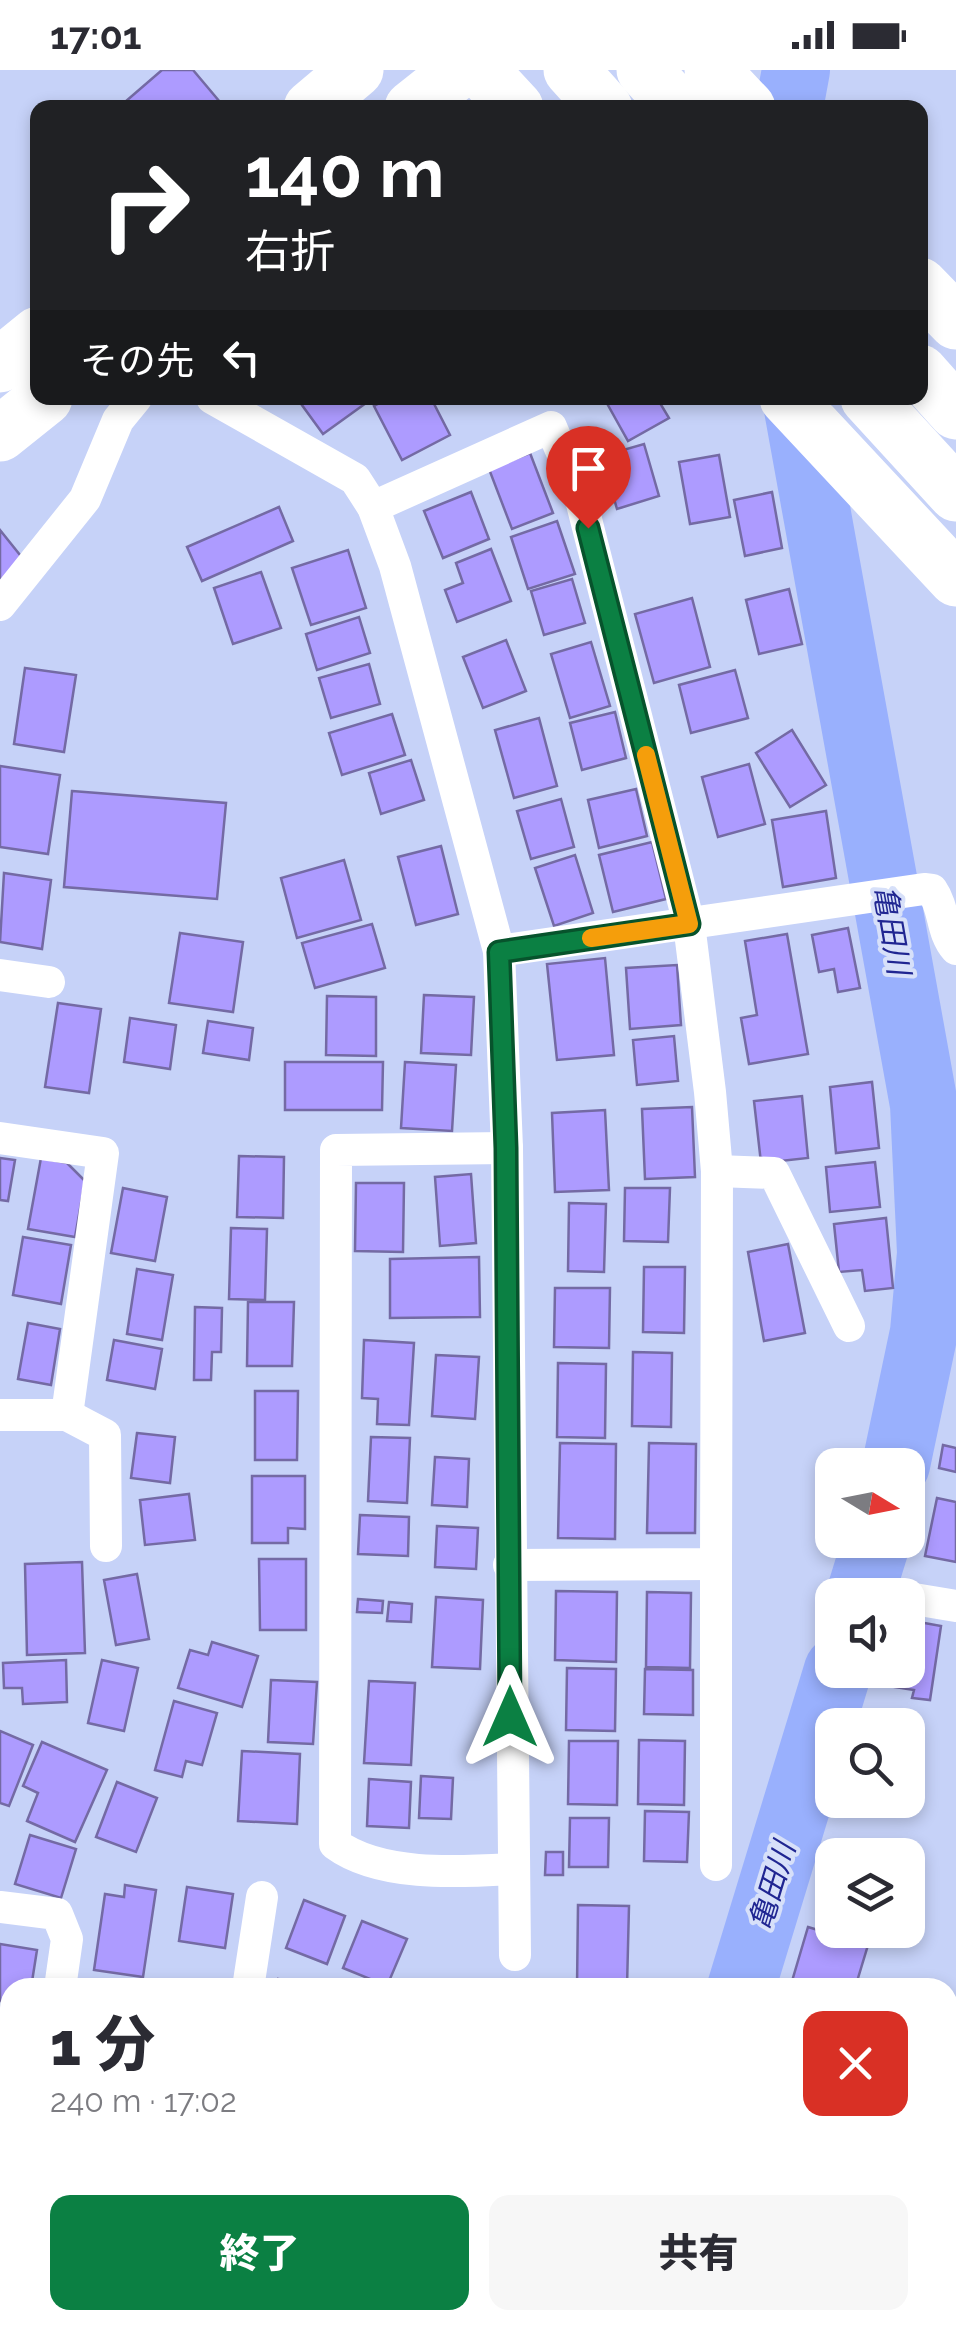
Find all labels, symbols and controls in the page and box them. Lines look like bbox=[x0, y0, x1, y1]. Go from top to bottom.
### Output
text: 17:01 bbox=[50, 13, 142, 58]
text: 140 m bbox=[245, 131, 445, 213]
icon: right bbox=[80, 140, 210, 270]
text: 右折 bbox=[245, 225, 335, 278]
icon: left bbox=[214, 330, 269, 385]
text: その先 bbox=[80, 338, 194, 383]
pin bbox=[546, 426, 631, 529]
icon: arrive bbox=[561, 441, 616, 496]
water label: 亀田川 bbox=[867, 883, 918, 980]
north arrow bbox=[815, 1448, 925, 1558]
map controls bbox=[815, 1448, 925, 1948]
button: sound bbox=[815, 1578, 925, 1688]
position arrow bbox=[458, 1665, 562, 1769]
button: search bbox=[815, 1708, 925, 1818]
water label: 亀田川 bbox=[742, 1835, 803, 1934]
button: layers bbox=[815, 1838, 925, 1948]
text: 1 分 bbox=[50, 2009, 155, 2079]
button: close bbox=[803, 2011, 908, 2116]
text: 240 m · 17:02 bbox=[50, 2082, 237, 2119]
button: 終了 bbox=[50, 2195, 469, 2310]
button: 共有 bbox=[489, 2195, 908, 2310]

